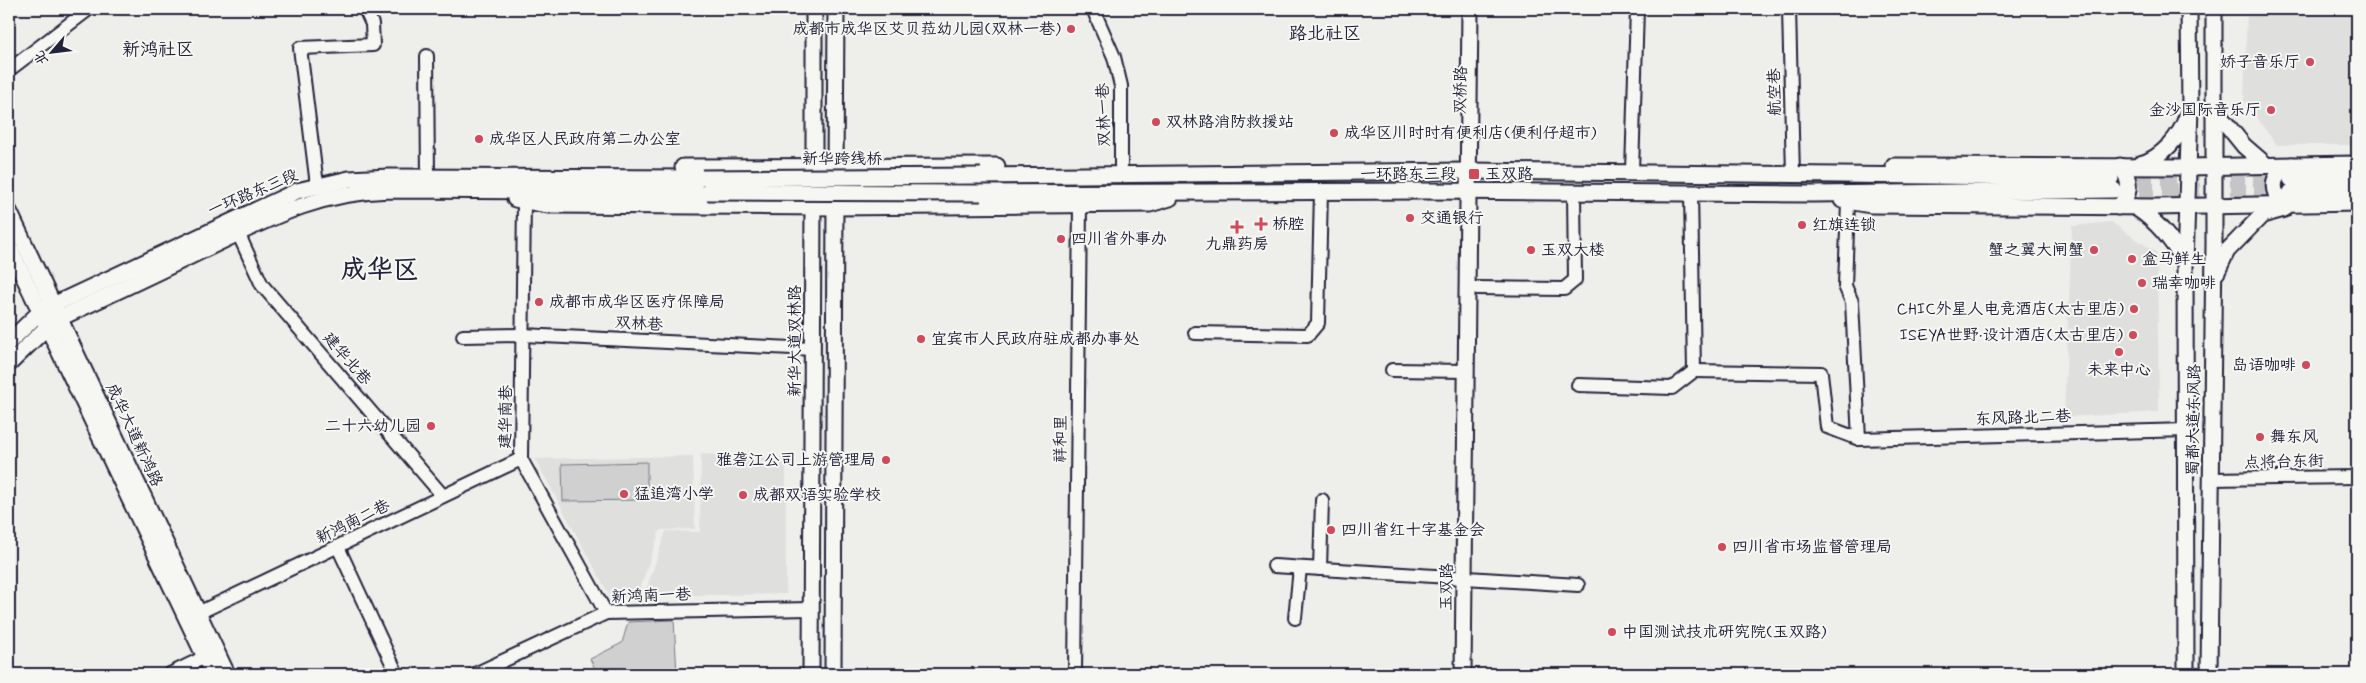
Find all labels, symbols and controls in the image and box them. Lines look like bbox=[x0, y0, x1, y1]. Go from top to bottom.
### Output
place label: 成都市成华区艾贝菈幼儿园(双林一巷) bbox=[792, 19, 1061, 40]
district label: 路北社区 bbox=[1289, 22, 1361, 46]
marker: 成都市成华区艾贝菈幼儿园(双林一巷) bbox=[1065, 23, 1077, 35]
north arrow bbox=[28, 28, 78, 78]
district label: 新鸿社区 bbox=[122, 38, 194, 62]
text: 北 bbox=[30, 47, 53, 68]
place label: 娇子音乐厅 bbox=[2220, 52, 2300, 73]
marker: 娇子音乐厅 bbox=[2304, 56, 2316, 68]
street label: 双桥路 bbox=[1450, 66, 1472, 114]
street label: 航空巷 bbox=[1764, 68, 1786, 116]
street label: 双林一巷 bbox=[1092, 83, 1116, 147]
place label: 金沙国际音乐厅 bbox=[2149, 100, 2261, 121]
marker: 金沙国际音乐厅 bbox=[2265, 104, 2277, 116]
place label: 双林路消防救援站 bbox=[1166, 112, 1294, 133]
marker: 双林路消防救援站 bbox=[1150, 116, 1162, 128]
place label: 成华区川时时有便利店(便利仔超市) bbox=[1344, 123, 1597, 144]
marker: 成华区川时时有便利店(便利仔超市) bbox=[1328, 127, 1340, 139]
place label: 成华区人民政府第二办公室 bbox=[489, 129, 681, 150]
marker: 成华区人民政府第二办公室 bbox=[473, 133, 485, 145]
street label: 新华跨线桥 bbox=[802, 149, 882, 170]
street label: 一环路东三段 bbox=[1360, 164, 1456, 185]
place label: 玉双路 bbox=[1485, 164, 1533, 185]
street label: 一环路东三段 bbox=[205, 165, 301, 221]
marker: 玉双路 bbox=[1467, 167, 1481, 181]
place label: 交通银行 bbox=[1420, 208, 1484, 229]
marker: 交通银行 bbox=[1404, 212, 1416, 224]
place label: 桥腔 bbox=[1272, 214, 1304, 235]
place label: 红旗连锁 bbox=[1812, 215, 1876, 236]
marker: 桥腔 bbox=[1254, 217, 1268, 231]
marker: 红旗连锁 bbox=[1796, 219, 1808, 231]
marker: 九鼎药房 bbox=[1231, 221, 1243, 233]
place label: 四川省外事办 bbox=[1071, 229, 1167, 250]
marker: 四川省外事办 bbox=[1055, 233, 1067, 245]
place label: 九鼎药房 bbox=[1205, 234, 1269, 255]
place label: 玉双大楼 bbox=[1541, 240, 1605, 261]
place label: 蟹之翼大闸蟹 bbox=[1988, 240, 2084, 261]
marker: 玉双大楼 bbox=[1525, 244, 1537, 256]
marker: 蟹之翼大闸蟹 bbox=[2088, 244, 2100, 256]
place label: 盒马鲜生 bbox=[2142, 249, 2206, 270]
marker: 盒马鲜生 bbox=[2126, 253, 2138, 265]
district label: 成华区 bbox=[341, 254, 419, 288]
place label: 瑞幸咖啡 bbox=[2152, 273, 2216, 294]
marker: 瑞幸咖啡 bbox=[2136, 277, 2148, 289]
street label: 新华大道双林路 bbox=[785, 285, 806, 397]
place label: 成都市成华区医疗保障局 bbox=[549, 292, 725, 313]
marker: 成都市成华区医疗保障局 bbox=[533, 296, 545, 308]
place label: CHIC外星人电竞酒店(太古里店) bbox=[1896, 299, 2124, 320]
marker: CHIC外星人电竞酒店(太古里店) bbox=[2128, 303, 2140, 315]
street label: 双林巷 bbox=[614, 312, 664, 336]
place label: ISEYA世野·设计酒店(太古里店) bbox=[1900, 325, 2123, 346]
street label: 建华北巷 bbox=[318, 328, 376, 390]
place label: 宜宾市人民政府驻成都办事处 bbox=[931, 329, 1140, 350]
marker: ISEYA世野·设计酒店(太古里店) bbox=[2127, 329, 2139, 341]
marker: 宜宾市人民政府驻成都办事处 bbox=[915, 333, 927, 345]
marker: 未来中心 bbox=[2113, 346, 2125, 358]
place label: 岛语咖啡 bbox=[2232, 355, 2296, 376]
marker: 岛语咖啡 bbox=[2300, 359, 2312, 371]
place label: 未来中心 bbox=[2087, 360, 2151, 381]
street label: 蜀都大道东风路 bbox=[2183, 364, 2205, 476]
street label: 成华大道新鸿路 bbox=[101, 380, 167, 490]
street label: 建华南巷 bbox=[495, 385, 517, 449]
street label: 东风路北二巷 bbox=[1975, 406, 2071, 430]
street label: 祥和里 bbox=[1050, 415, 1072, 463]
place label: 二十六幼儿园 bbox=[325, 416, 421, 437]
marker: 二十六幼儿园 bbox=[425, 420, 437, 432]
place label: 舞东风 bbox=[2270, 427, 2318, 448]
marker: 舞东风 bbox=[2254, 431, 2266, 443]
place label: 雅砻江公司上游管理局 bbox=[716, 450, 876, 471]
street label: 点将台东街 bbox=[2244, 451, 2324, 473]
marker: 雅砻江公司上游管理局 bbox=[880, 454, 892, 466]
place label: 猛追湾小学 bbox=[634, 484, 714, 505]
place label: 成都双语实验学校 bbox=[753, 485, 881, 506]
marker: 猛追湾小学 bbox=[618, 488, 630, 500]
marker: 成都双语实验学校 bbox=[737, 489, 749, 501]
street label: 新鸿南二巷 bbox=[312, 495, 394, 549]
place label: 四川省红十字基金会 bbox=[1341, 520, 1485, 541]
marker: 四川省红十字基金会 bbox=[1325, 524, 1337, 536]
place label: 四川省市场监督管理局 bbox=[1732, 537, 1892, 558]
marker: 四川省市场监督管理局 bbox=[1716, 541, 1728, 553]
street label: 玉双路 bbox=[1436, 563, 1458, 611]
street label: 新鸿南一巷 bbox=[611, 584, 691, 608]
place label: 中国测试技术研究院(玉双路) bbox=[1622, 622, 1827, 643]
marker: 中国测试技术研究院(玉双路) bbox=[1606, 626, 1618, 638]

